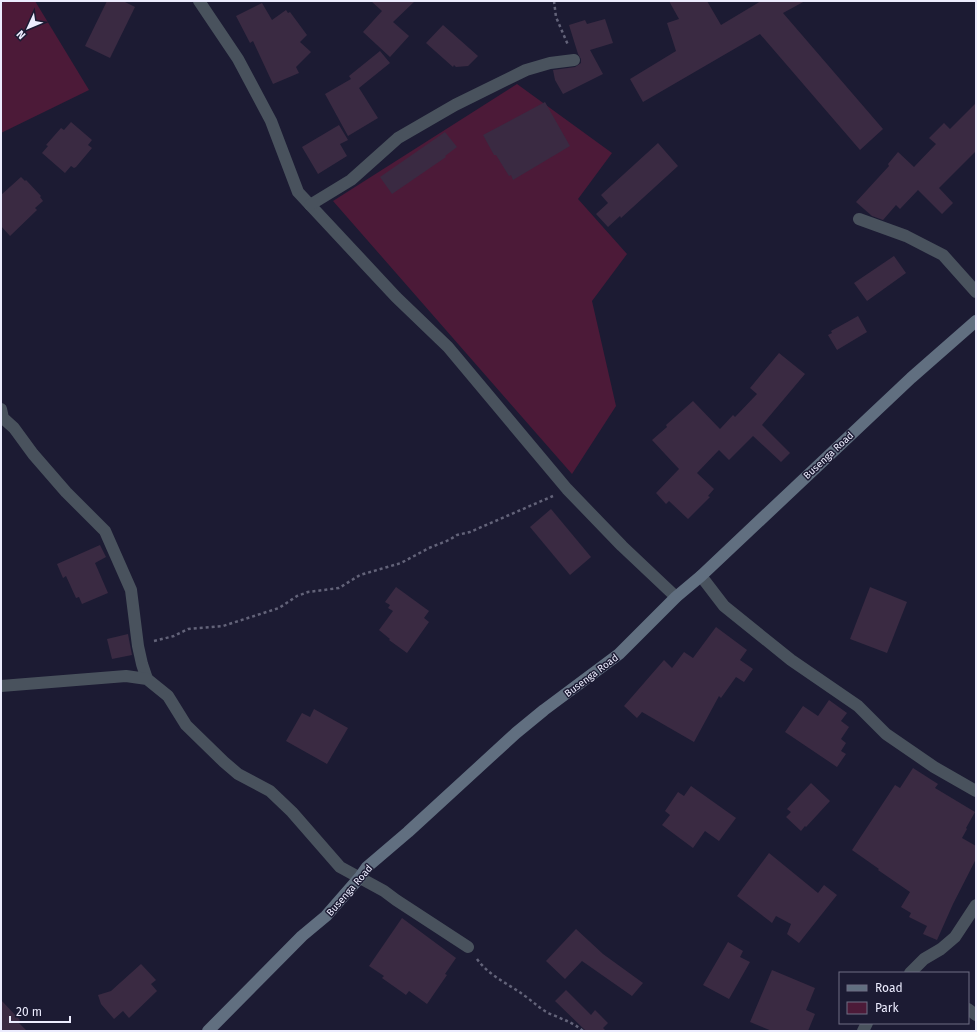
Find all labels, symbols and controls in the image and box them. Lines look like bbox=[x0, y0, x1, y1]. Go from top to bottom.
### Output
north arrow bbox=[8, 8, 48, 48]
text: N bbox=[14, 27, 28, 42]
street label: Busenga Road bbox=[801, 429, 856, 482]
street label: Busenga Road bbox=[562, 652, 621, 700]
street label: Busenga Road bbox=[324, 863, 375, 919]
legend bbox=[839, 972, 969, 1024]
text: Road bbox=[875, 981, 903, 995]
scale bar bbox=[10, 998, 70, 1024]
text: Park bbox=[875, 1001, 899, 1015]
text: 20 m bbox=[16, 1005, 42, 1019]

